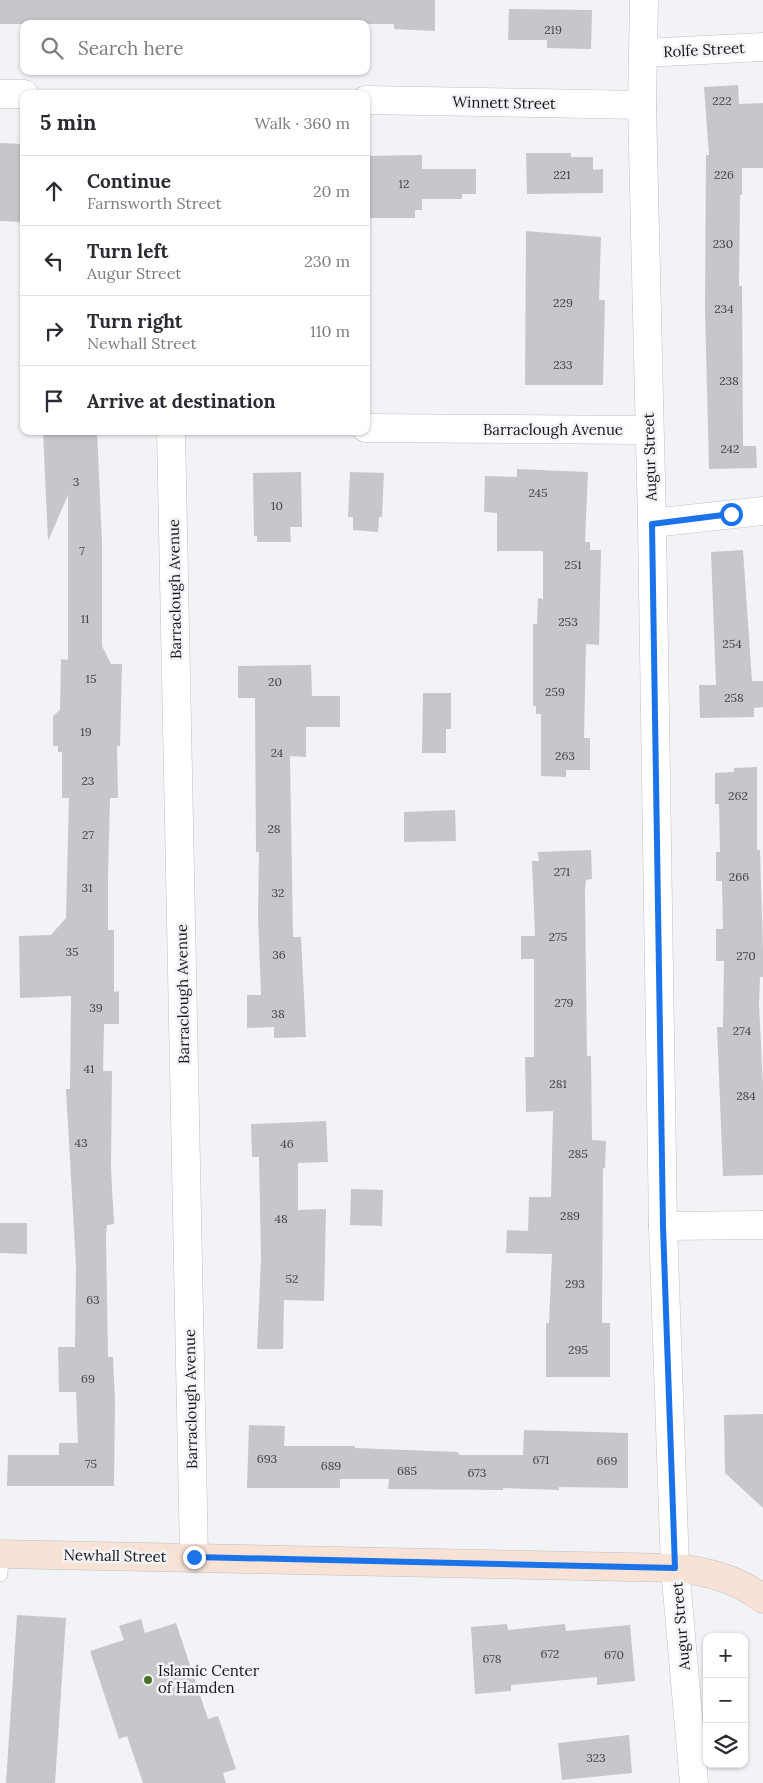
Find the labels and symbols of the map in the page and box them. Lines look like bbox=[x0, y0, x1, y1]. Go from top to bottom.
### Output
house number: 219 bbox=[544, 22, 562, 37]
street label: Rolfe Street bbox=[663, 38, 745, 61]
street label: Winnett Street bbox=[452, 92, 556, 113]
house number: 222 bbox=[712, 93, 732, 108]
house number: 221 bbox=[553, 167, 571, 182]
house number: 226 bbox=[714, 167, 734, 182]
house number: 12 bbox=[399, 176, 409, 191]
house number: 230 bbox=[713, 236, 733, 251]
house number: 229 bbox=[553, 295, 573, 310]
house number: 234 bbox=[714, 301, 734, 316]
house number: 233 bbox=[553, 357, 573, 372]
house number: 238 bbox=[719, 373, 739, 388]
street label: Augur Street bbox=[638, 412, 661, 503]
street label: Barraclough Avenue bbox=[483, 420, 623, 439]
house number: 242 bbox=[720, 441, 740, 456]
house number: 3 bbox=[73, 474, 80, 489]
house number: 245 bbox=[528, 485, 548, 500]
house number: 10 bbox=[271, 498, 283, 513]
route start bbox=[720, 503, 743, 526]
street label: Barraclough Avenue bbox=[164, 519, 185, 659]
house number: 7 bbox=[79, 543, 85, 558]
house number: 251 bbox=[564, 557, 582, 572]
house number: 11 bbox=[81, 611, 89, 626]
house number: 253 bbox=[558, 614, 578, 629]
house number: 254 bbox=[722, 636, 742, 651]
house number: 15 bbox=[86, 671, 96, 686]
house number: 20 bbox=[268, 674, 282, 689]
house number: 259 bbox=[545, 684, 565, 699]
house number: 258 bbox=[724, 690, 744, 705]
house number: 19 bbox=[80, 724, 92, 739]
house number: 24 bbox=[271, 745, 284, 760]
house number: 263 bbox=[555, 748, 575, 763]
house number: 23 bbox=[82, 773, 95, 788]
house number: 262 bbox=[728, 788, 748, 803]
house number: 28 bbox=[267, 821, 281, 836]
house number: 27 bbox=[82, 827, 94, 842]
house number: 271 bbox=[554, 864, 570, 879]
house number: 266 bbox=[729, 869, 749, 884]
house number: 31 bbox=[81, 880, 93, 895]
house number: 32 bbox=[271, 885, 285, 900]
street label: Barraclough Avenue bbox=[172, 924, 193, 1064]
house number: 275 bbox=[549, 929, 567, 944]
house number: 35 bbox=[65, 944, 79, 959]
house number: 36 bbox=[272, 947, 286, 962]
house number: 270 bbox=[736, 948, 756, 963]
house number: 279 bbox=[555, 995, 574, 1010]
house number: 39 bbox=[89, 1000, 103, 1015]
house number: 38 bbox=[271, 1006, 285, 1021]
house number: 274 bbox=[733, 1023, 752, 1038]
house number: 41 bbox=[84, 1061, 94, 1076]
house number: 281 bbox=[549, 1076, 567, 1091]
house number: 284 bbox=[736, 1088, 756, 1103]
house number: 43 bbox=[74, 1135, 88, 1150]
house number: 46 bbox=[280, 1136, 294, 1151]
house number: 285 bbox=[568, 1146, 588, 1161]
house number: 289 bbox=[560, 1208, 580, 1223]
house number: 48 bbox=[274, 1211, 288, 1226]
house number: 52 bbox=[286, 1271, 298, 1286]
house number: 293 bbox=[565, 1276, 585, 1291]
house number: 63 bbox=[86, 1292, 100, 1307]
street label: Barraclough Avenue bbox=[180, 1329, 201, 1469]
house number: 295 bbox=[568, 1342, 588, 1357]
house number: 69 bbox=[81, 1371, 95, 1386]
house number: 693 bbox=[257, 1451, 278, 1466]
house number: 671 bbox=[533, 1452, 549, 1467]
house number: 669 bbox=[597, 1453, 617, 1468]
house number: 75 bbox=[85, 1456, 97, 1471]
house number: 689 bbox=[321, 1458, 341, 1473]
house number: 685 bbox=[397, 1463, 417, 1478]
house number: 673 bbox=[467, 1465, 487, 1480]
street label: Newhall Street bbox=[63, 1545, 167, 1566]
route end bbox=[183, 1546, 206, 1569]
street label: Augur Street bbox=[667, 1581, 694, 1672]
house number: 672 bbox=[541, 1646, 559, 1661]
house number: 670 bbox=[604, 1647, 624, 1662]
house number: 678 bbox=[482, 1651, 502, 1666]
place label: Islamic Center of Hamden bbox=[158, 1661, 260, 1697]
marker: Islamic Center of Hamden bbox=[142, 1674, 154, 1686]
house number: 323 bbox=[586, 1750, 606, 1765]

